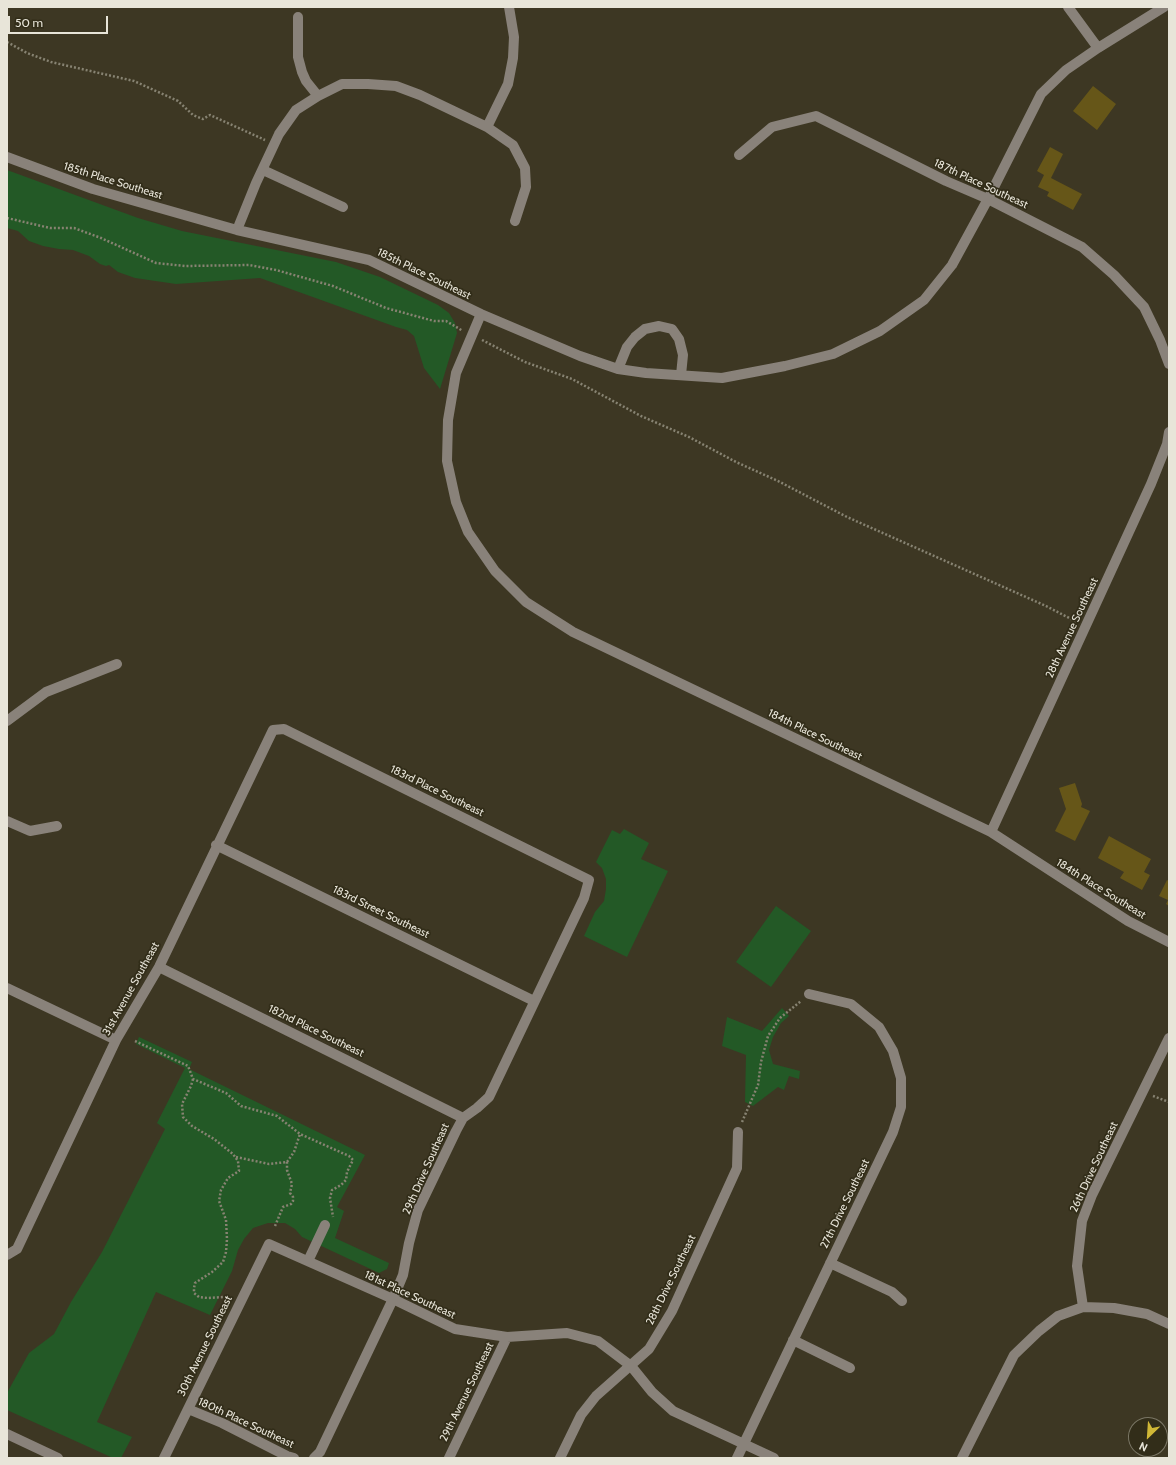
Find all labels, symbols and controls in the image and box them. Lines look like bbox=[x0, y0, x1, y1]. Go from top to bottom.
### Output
scale bar bbox=[10, 8, 110, 34]
text: 50 m bbox=[15, 15, 43, 30]
street label: 187th Place Southeast bbox=[932, 156, 1030, 212]
street label: 185th Place Southeast bbox=[62, 160, 164, 202]
street label: 185th Place Southeast bbox=[375, 246, 473, 302]
street label: 28th Avenue Southeast bbox=[1043, 576, 1101, 680]
street label: 184th Place Southeast bbox=[766, 706, 864, 764]
street label: 183rd Place Southeast bbox=[388, 763, 486, 819]
street label: 184th Place Southeast bbox=[1054, 856, 1148, 922]
street label: 183rd Street Southeast bbox=[330, 883, 432, 941]
street label: 31st Avenue Southeast bbox=[100, 940, 162, 1038]
street label: 182nd Place Southeast bbox=[266, 1002, 366, 1060]
street label: 26th Drive Southeast bbox=[1067, 1120, 1121, 1214]
street label: 29th Drive Southeast bbox=[400, 1121, 452, 1217]
street label: 27th Drive Southeast bbox=[818, 1157, 872, 1251]
street label: 28th Drive Southeast bbox=[643, 1233, 699, 1327]
street label: 181st Place Southeast bbox=[362, 1268, 458, 1322]
street label: 30th Avenue Southeast bbox=[175, 1294, 235, 1398]
street label: 29th Avenue Southeast bbox=[437, 1340, 497, 1444]
street label: 180th Place Southeast bbox=[196, 1395, 296, 1451]
north arrow bbox=[1128, 1417, 1168, 1457]
text: N bbox=[1137, 1439, 1150, 1455]

